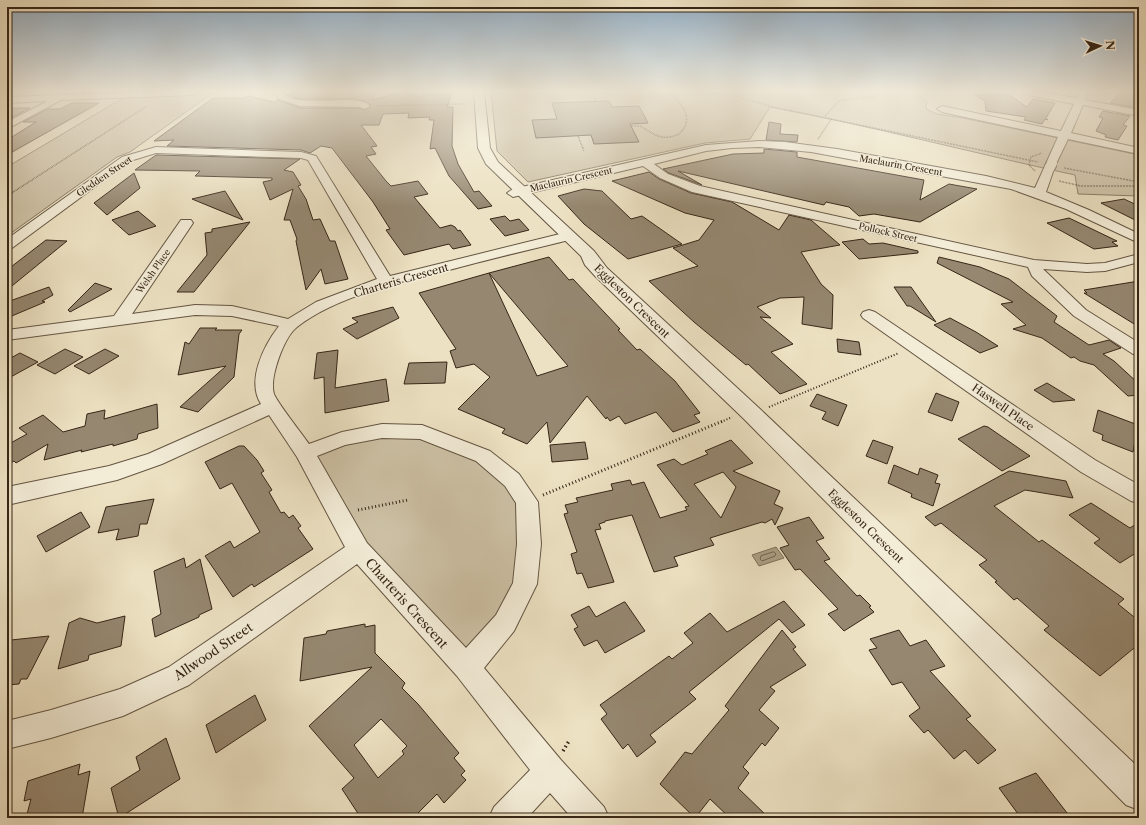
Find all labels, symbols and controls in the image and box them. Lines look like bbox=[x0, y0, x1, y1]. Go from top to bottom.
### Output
north arrow bbox=[1080, 26, 1120, 66]
text: N bbox=[1103, 40, 1117, 51]
street label: Maclaurin Crescent bbox=[859, 152, 944, 178]
street label: Gledden Street bbox=[74, 153, 134, 199]
street label: Maclaurin Crescent bbox=[529, 164, 614, 194]
street label: Pollock Street bbox=[858, 220, 919, 244]
street label: Welsh Place bbox=[133, 247, 172, 296]
street label: Charteris Crescent bbox=[352, 260, 450, 300]
street label: Eggleston Crescent bbox=[591, 261, 673, 341]
street label: Haswell Place bbox=[969, 380, 1037, 434]
street label: Eggleston Crescent bbox=[825, 486, 907, 566]
street label: Charteris Crescent bbox=[362, 555, 452, 652]
street label: Allwood Street bbox=[170, 618, 256, 684]

